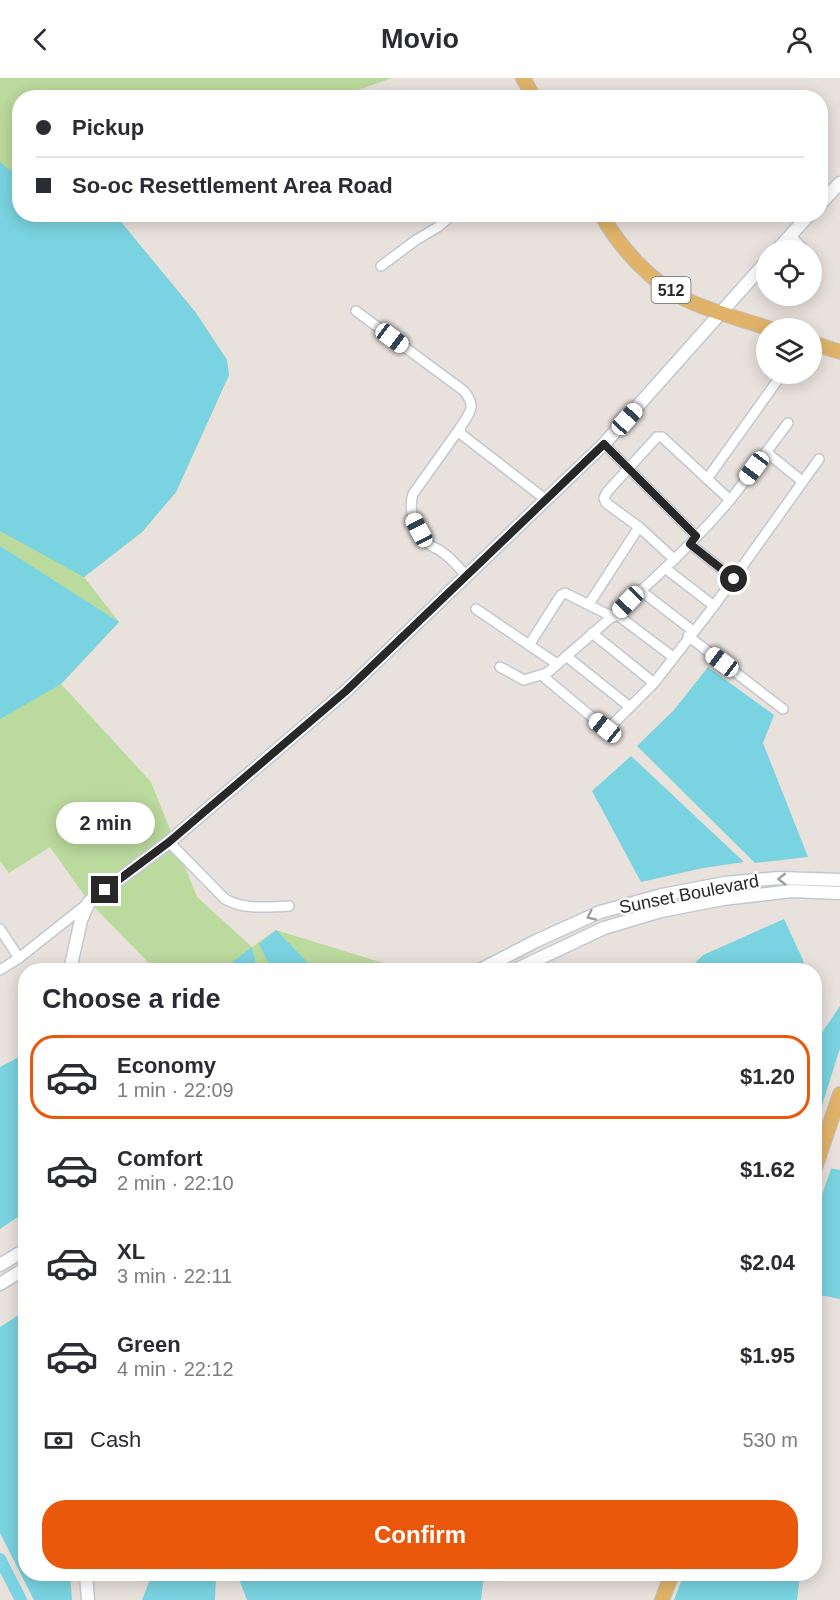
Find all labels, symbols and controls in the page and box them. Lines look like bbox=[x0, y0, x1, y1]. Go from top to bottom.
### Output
icon: back bbox=[24, 23, 57, 56]
icon: person bbox=[783, 23, 816, 56]
text: Movio bbox=[381, 24, 459, 54]
text: Pickup bbox=[72, 115, 144, 140]
text: So-oc Resettlement Area Road bbox=[72, 173, 393, 198]
map controls bbox=[756, 240, 822, 384]
button: locate bbox=[756, 240, 822, 306]
road number: 512 bbox=[652, 277, 690, 303]
button: layers bbox=[756, 318, 822, 384]
car bbox=[372, 320, 412, 356]
car bbox=[608, 400, 646, 438]
car bbox=[736, 448, 772, 488]
car bbox=[403, 510, 435, 550]
route start bbox=[720, 565, 747, 592]
car bbox=[609, 583, 647, 621]
car bbox=[702, 644, 742, 680]
car bbox=[585, 710, 625, 746]
callout: 2 min bbox=[56, 803, 154, 845]
text: 2 min bbox=[79, 812, 132, 834]
street label: Sunset Boulevard bbox=[617, 871, 761, 917]
one-way arrow bbox=[777, 872, 786, 885]
route end bbox=[91, 876, 118, 903]
one-way arrow bbox=[586, 909, 597, 921]
text: Choose a ride bbox=[42, 984, 221, 1014]
icon: car bbox=[45, 1050, 99, 1104]
text: Economy bbox=[117, 1053, 216, 1078]
text: $1.20 bbox=[740, 1064, 795, 1089]
text: 1 min · 22:09 bbox=[117, 1079, 234, 1101]
icon: car bbox=[45, 1143, 99, 1197]
text: Comfort bbox=[117, 1146, 203, 1171]
text: $1.62 bbox=[740, 1157, 795, 1182]
text: 2 min · 22:10 bbox=[117, 1172, 234, 1194]
icon: car bbox=[45, 1236, 99, 1290]
text: XL bbox=[117, 1239, 145, 1264]
text: $2.04 bbox=[740, 1250, 795, 1275]
text: 3 min · 22:11 bbox=[117, 1265, 232, 1287]
icon: car bbox=[45, 1329, 99, 1383]
text: Green bbox=[117, 1332, 181, 1357]
text: $1.95 bbox=[740, 1343, 795, 1368]
text: 4 min · 22:12 bbox=[117, 1358, 234, 1380]
icon: cash bbox=[42, 1424, 75, 1457]
text: Cash bbox=[90, 1427, 141, 1452]
text: 530 m bbox=[742, 1429, 798, 1451]
button: Confirm bbox=[42, 1500, 798, 1569]

